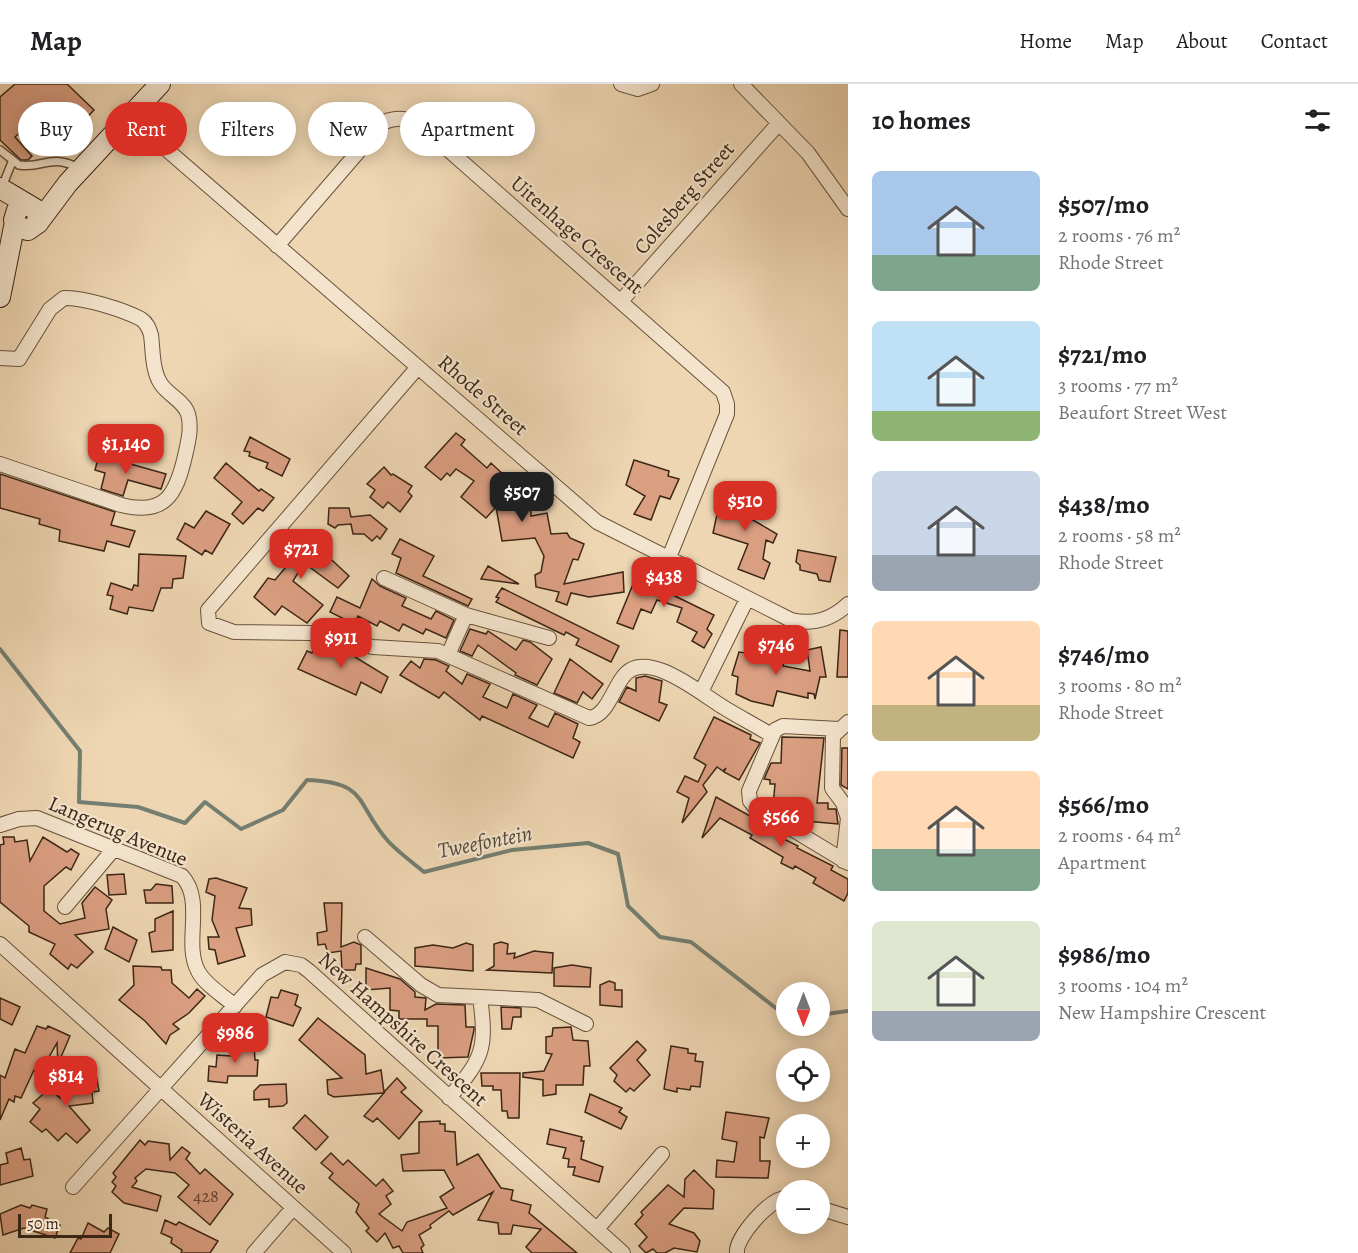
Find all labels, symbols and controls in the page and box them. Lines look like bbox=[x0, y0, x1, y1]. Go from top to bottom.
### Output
text: Map bbox=[30, 22, 82, 60]
text: Home bbox=[1019, 27, 1072, 55]
text: Map bbox=[1105, 27, 1143, 55]
text: About bbox=[1176, 27, 1228, 55]
text: Contact bbox=[1261, 27, 1328, 55]
chip: Buy bbox=[18, 102, 93, 156]
chip: Rent bbox=[105, 102, 187, 156]
chip: Filters bbox=[199, 102, 296, 156]
chip: New bbox=[308, 102, 388, 156]
chip: Apartment bbox=[400, 102, 535, 156]
text: 10 homes bbox=[872, 103, 971, 138]
icon: filters bbox=[1301, 104, 1334, 137]
street label: Colesberg Street bbox=[627, 136, 741, 260]
street label: Uitenhage Crescent bbox=[505, 169, 649, 301]
text: $507/mo bbox=[1058, 187, 1149, 222]
icon: home bbox=[920, 195, 992, 267]
text: 2 rooms · 76 m² bbox=[1058, 222, 1180, 249]
text: Rhode Street bbox=[1058, 249, 1164, 276]
text: $721/mo bbox=[1058, 337, 1147, 372]
icon: home bbox=[920, 345, 992, 417]
street label: Rhode Street bbox=[432, 348, 534, 442]
text: 3 rooms · 77 m² bbox=[1058, 372, 1178, 399]
text: Beaufort Street West bbox=[1058, 399, 1227, 426]
pin: $1,140 bbox=[77, 424, 175, 475]
text: $1,140 bbox=[102, 430, 150, 457]
pin: $507 bbox=[486, 472, 558, 523]
text: $507 bbox=[504, 478, 540, 505]
pin: $510 bbox=[709, 481, 781, 532]
text: $510 bbox=[727, 487, 763, 514]
text: $438/mo bbox=[1058, 487, 1150, 522]
icon: home bbox=[920, 495, 992, 567]
text: 2 rooms · 58 m² bbox=[1058, 522, 1181, 549]
pin: $721 bbox=[265, 529, 337, 580]
text: $721 bbox=[284, 535, 318, 562]
text: Rhode Street bbox=[1058, 549, 1164, 576]
pin: $438 bbox=[628, 557, 700, 608]
text: $438 bbox=[646, 563, 682, 590]
pin: $911 bbox=[305, 618, 377, 669]
text: $911 bbox=[325, 624, 357, 651]
pin: $746 bbox=[740, 625, 812, 676]
text: $746 bbox=[758, 631, 794, 658]
text: $746/mo bbox=[1058, 637, 1149, 672]
icon: home bbox=[920, 645, 992, 717]
text: 3 rooms · 80 m² bbox=[1058, 672, 1182, 699]
text: Rhode Street bbox=[1058, 699, 1164, 726]
text: $566/mo bbox=[1058, 787, 1149, 822]
street label: Langerug Avenue bbox=[44, 789, 192, 873]
icon: home bbox=[920, 795, 992, 867]
pin: $566 bbox=[745, 797, 817, 848]
text: $566 bbox=[763, 803, 799, 830]
water label: Tweefontein bbox=[435, 818, 535, 866]
text: 2 rooms · 64 m² bbox=[1058, 822, 1181, 849]
text: Apartment bbox=[1058, 849, 1147, 876]
text: $986/mo bbox=[1058, 937, 1151, 972]
street label: New Hampshire Crescent bbox=[312, 945, 494, 1113]
icon: home bbox=[920, 945, 992, 1017]
text: 3 rooms · 104 m² bbox=[1058, 972, 1188, 999]
north arrow bbox=[776, 982, 830, 1036]
map controls bbox=[776, 982, 830, 1234]
text: New Hampshire Crescent bbox=[1058, 999, 1266, 1026]
pin: $986 bbox=[199, 1013, 271, 1064]
text: $986 bbox=[216, 1019, 254, 1046]
button: locate bbox=[776, 1048, 830, 1102]
pin: $814 bbox=[30, 1056, 102, 1107]
text: $814 bbox=[48, 1062, 84, 1089]
street label: Wisteria Avenue bbox=[191, 1085, 314, 1200]
button: + bbox=[776, 1114, 830, 1168]
button: − bbox=[776, 1180, 830, 1234]
house number: 428 bbox=[193, 1184, 219, 1208]
scale bar bbox=[18, 1211, 112, 1238]
text: 50 m bbox=[27, 1213, 59, 1235]

